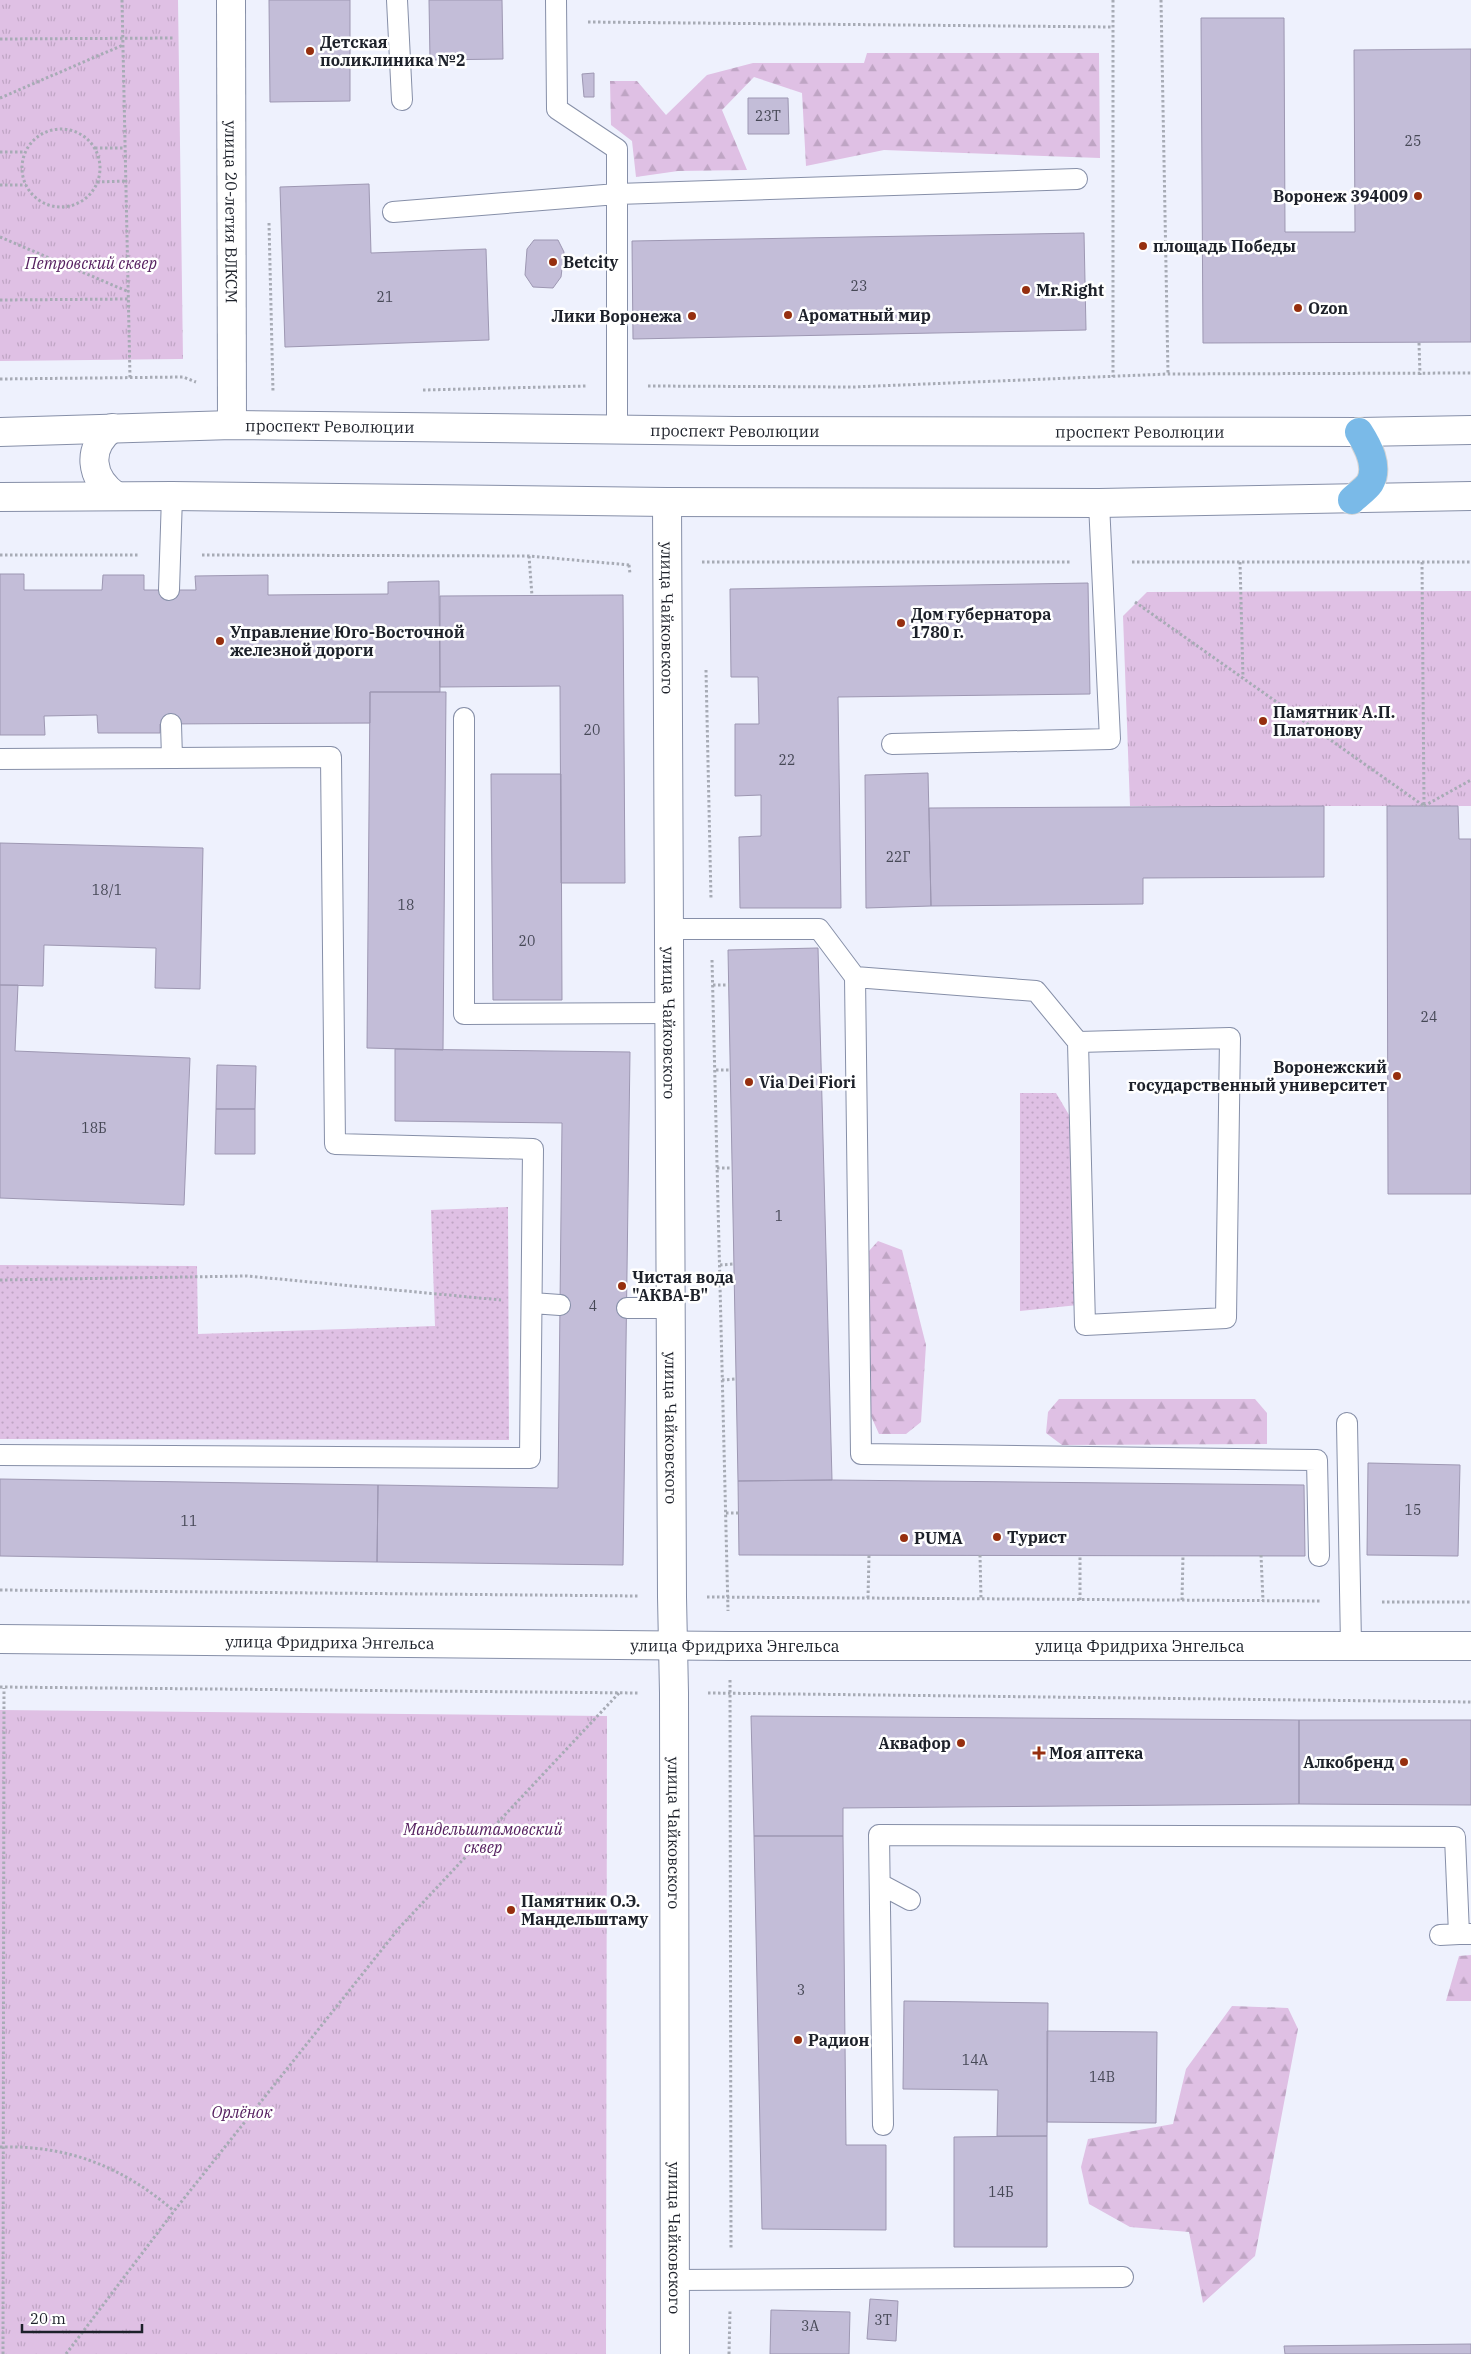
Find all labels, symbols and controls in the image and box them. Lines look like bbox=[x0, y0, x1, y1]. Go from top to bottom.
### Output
place label: Детская поликлиника №2 bbox=[320, 32, 466, 70]
marker: Детская поликлиника №2 bbox=[304, 45, 316, 57]
house number: 23Т bbox=[755, 107, 781, 125]
street label: улица 20-летия ВЛКСМ bbox=[221, 121, 242, 304]
house number: 25 bbox=[1405, 132, 1421, 150]
place label: Воронеж 394009 bbox=[1273, 186, 1408, 206]
marker: Воронеж 394009 bbox=[1412, 190, 1424, 202]
place label: площадь Победы bbox=[1153, 236, 1296, 256]
marker: площадь Победы bbox=[1137, 240, 1149, 252]
place label: Betcity bbox=[563, 252, 619, 272]
park label: Петровский сквер bbox=[24, 253, 157, 273]
marker: Betcity bbox=[547, 256, 559, 268]
house number: 23 bbox=[851, 277, 867, 295]
place label: Mr.Right bbox=[1036, 280, 1104, 300]
marker: Mr.Right bbox=[1020, 284, 1032, 296]
house number: 21 bbox=[377, 288, 393, 306]
place label: Ozon bbox=[1308, 298, 1348, 318]
marker: Ozon bbox=[1292, 302, 1304, 314]
place label: Ароматный мир bbox=[798, 305, 931, 325]
place label: Лики Воронежа bbox=[551, 306, 682, 326]
marker: Ароматный мир bbox=[782, 309, 794, 321]
marker: Лики Воронежа bbox=[686, 310, 698, 322]
street label: проспект Революции bbox=[245, 415, 415, 437]
street label: проспект Революции bbox=[650, 420, 820, 441]
street label: проспект Революции bbox=[1055, 422, 1225, 442]
street label: улица Чайковского bbox=[657, 542, 678, 694]
place label: Дом губернатора 1780 г. bbox=[911, 604, 1051, 642]
marker: Дом губернатора 1780 г. bbox=[895, 617, 907, 629]
place label: Управление Юго-Восточной железной дороги bbox=[230, 622, 465, 660]
marker: Управление Юго-Восточной железной дороги bbox=[214, 635, 226, 647]
place label: Памятник А.П. Платонову bbox=[1273, 702, 1395, 740]
marker: Памятник А.П. Платонову bbox=[1257, 715, 1269, 727]
house number: 20 bbox=[584, 721, 600, 739]
house number: 22 bbox=[779, 751, 795, 769]
house number: 22Г bbox=[886, 848, 910, 866]
house number: 18/1 bbox=[92, 881, 122, 899]
house number: 18 bbox=[398, 896, 414, 914]
house number: 20 bbox=[519, 932, 535, 950]
street label: улица Чайковского bbox=[659, 947, 680, 1099]
house number: 24 bbox=[1421, 1008, 1437, 1026]
place label: Воронежский государственный университет bbox=[1128, 1057, 1387, 1095]
marker: Воронежский государственный университет bbox=[1391, 1070, 1403, 1082]
place label: Via Dei Fiori bbox=[759, 1072, 856, 1092]
marker: Via Dei Fiori bbox=[743, 1076, 755, 1088]
house number: 18Б bbox=[81, 1119, 107, 1137]
house number: 1 bbox=[775, 1207, 783, 1225]
place label: Чистая вода "АКВА-В" bbox=[632, 1267, 734, 1305]
marker: Чистая вода "АКВА-В" bbox=[616, 1280, 628, 1292]
house number: 4 bbox=[589, 1297, 597, 1315]
street label: улица Чайковского bbox=[661, 1352, 682, 1504]
house number: 15 bbox=[1405, 1501, 1421, 1519]
house number: 11 bbox=[181, 1512, 197, 1530]
place label: Турист bbox=[1007, 1527, 1067, 1547]
place label: PUMA bbox=[914, 1528, 963, 1548]
marker: Турист bbox=[991, 1531, 1003, 1543]
marker: PUMA bbox=[898, 1532, 910, 1544]
street label: улица Фридриха Энгельса bbox=[225, 1631, 435, 1653]
street label: улица Фридриха Энгельса bbox=[630, 1635, 840, 1656]
street label: улица Фридриха Энгельса bbox=[1035, 1636, 1245, 1656]
place label: Аквафор bbox=[878, 1733, 951, 1753]
marker: Аквафор bbox=[955, 1737, 967, 1749]
place label: Моя аптека bbox=[1049, 1743, 1144, 1763]
marker: Моя аптека bbox=[1033, 1747, 1045, 1759]
place label: Алкобренд bbox=[1303, 1752, 1395, 1772]
marker: Алкобренд bbox=[1398, 1756, 1410, 1768]
street label: улица Чайковского bbox=[664, 1757, 684, 1909]
park label: Мандельштамовский сквер bbox=[403, 1819, 562, 1857]
place label: Памятник О.Э. Мандельштаму bbox=[521, 1891, 649, 1929]
marker: Памятник О.Э. Мандельштаму bbox=[505, 1904, 517, 1916]
house number: 3 bbox=[797, 1981, 805, 1999]
place label: Радион bbox=[808, 2030, 869, 2050]
marker: Радион bbox=[792, 2034, 804, 2046]
house number: 14А bbox=[962, 2051, 989, 2069]
house number: 14В bbox=[1089, 2068, 1115, 2086]
park label: Орлёнок bbox=[211, 2102, 273, 2122]
street label: улица Чайковского bbox=[665, 2162, 685, 2314]
house number: 14Б bbox=[988, 2183, 1014, 2201]
scale bar bbox=[22, 2302, 142, 2334]
text: 20 m bbox=[30, 2309, 66, 2328]
house number: 3Т bbox=[874, 2311, 892, 2329]
house number: 3А bbox=[801, 2317, 819, 2335]

